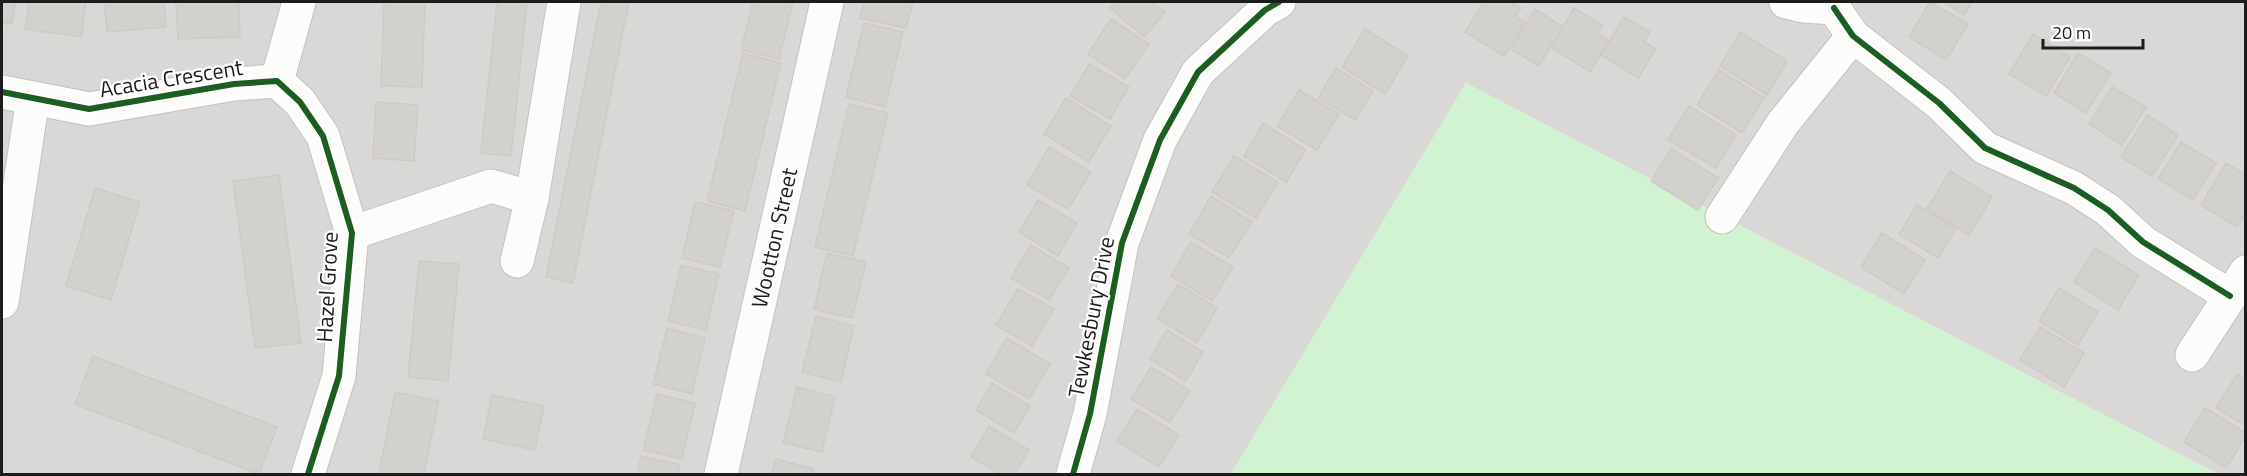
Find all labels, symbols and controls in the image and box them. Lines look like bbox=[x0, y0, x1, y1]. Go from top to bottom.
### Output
scale bar bbox=[2043, 12, 2144, 50]
text: 20 m bbox=[2052, 19, 2091, 46]
street label: Acacia Crescent bbox=[97, 50, 245, 106]
street label: Wootton Street bbox=[742, 164, 806, 311]
street label: Hazel Grove bbox=[307, 231, 347, 343]
street label: Tewkesbury Drive bbox=[1059, 234, 1123, 400]

